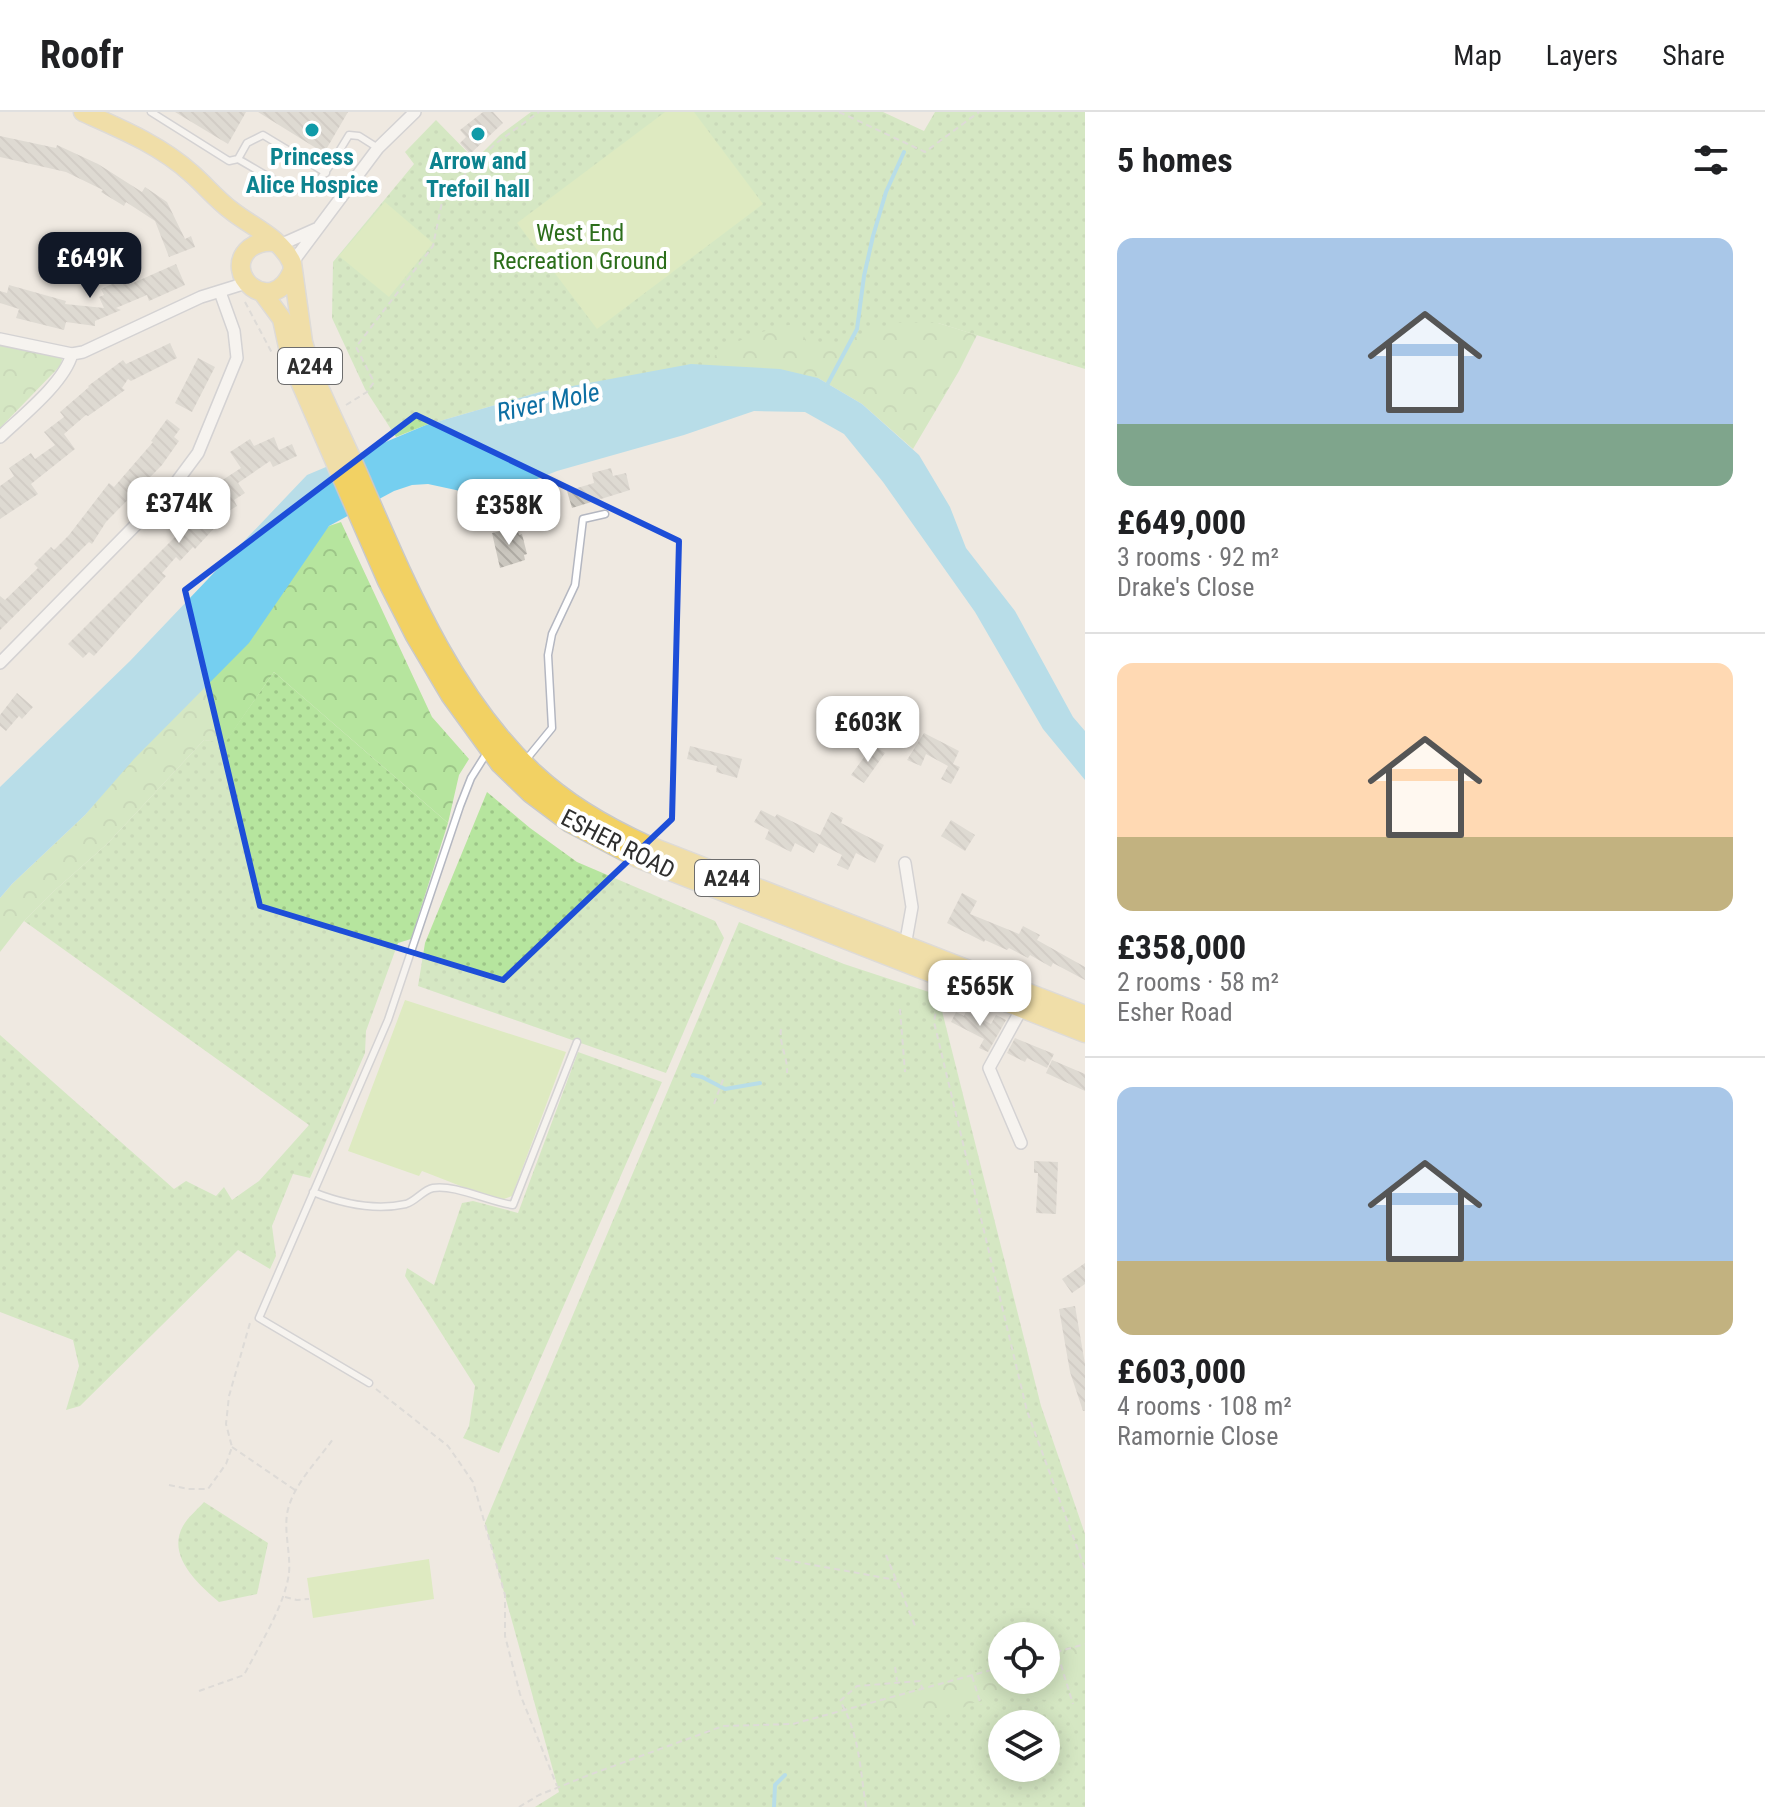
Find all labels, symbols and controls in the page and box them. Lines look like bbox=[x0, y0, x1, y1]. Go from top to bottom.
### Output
text: Roofr bbox=[40, 33, 124, 77]
text: Map bbox=[1453, 39, 1502, 72]
text: Layers bbox=[1546, 39, 1618, 72]
text: Share bbox=[1662, 39, 1725, 72]
marker: Princess Alice Hospice bbox=[303, 121, 321, 139]
marker: Arrow and Trefoil hall bbox=[469, 125, 487, 143]
icon: filters bbox=[1689, 138, 1733, 182]
text: 5 homes bbox=[1117, 140, 1233, 180]
place label: Princess Alice Hospice bbox=[246, 143, 378, 199]
place label: Arrow and Trefoil hall bbox=[426, 147, 530, 203]
park label: West End Recreation Ground bbox=[492, 219, 668, 275]
pin: £649K bbox=[34, 232, 146, 300]
text: £649K bbox=[56, 243, 124, 273]
icon: home bbox=[1353, 290, 1497, 434]
road number: A244 bbox=[278, 348, 342, 384]
water label: River Mole bbox=[494, 376, 602, 428]
pin: £374K bbox=[123, 477, 235, 545]
pin: £358K bbox=[453, 479, 565, 547]
text: £374K bbox=[145, 488, 213, 518]
text: £358K bbox=[475, 490, 543, 520]
text: £649,000 bbox=[1117, 502, 1246, 542]
text: 3 rooms · 92 m² bbox=[1117, 542, 1279, 572]
text: Drake's Close bbox=[1117, 572, 1254, 602]
pin: £603K bbox=[812, 696, 924, 764]
text: £603K bbox=[834, 707, 902, 737]
icon: home bbox=[1353, 715, 1497, 859]
street label: ESHER ROAD bbox=[556, 803, 680, 885]
road number: A244 bbox=[695, 860, 759, 896]
text: £358,000 bbox=[1117, 927, 1246, 967]
pin: £565K bbox=[924, 960, 1036, 1028]
text: 2 rooms · 58 m² bbox=[1117, 967, 1279, 997]
text: £565K bbox=[946, 971, 1014, 1001]
text: Esher Road bbox=[1117, 997, 1233, 1027]
icon: home bbox=[1353, 1139, 1497, 1283]
text: £603,000 bbox=[1117, 1351, 1246, 1391]
text: 4 rooms · 108 m² bbox=[1117, 1391, 1292, 1421]
text: Ramornie Close bbox=[1117, 1421, 1278, 1451]
map controls bbox=[988, 1622, 1060, 1782]
button: locate bbox=[988, 1622, 1060, 1694]
button: layers bbox=[988, 1710, 1060, 1782]

